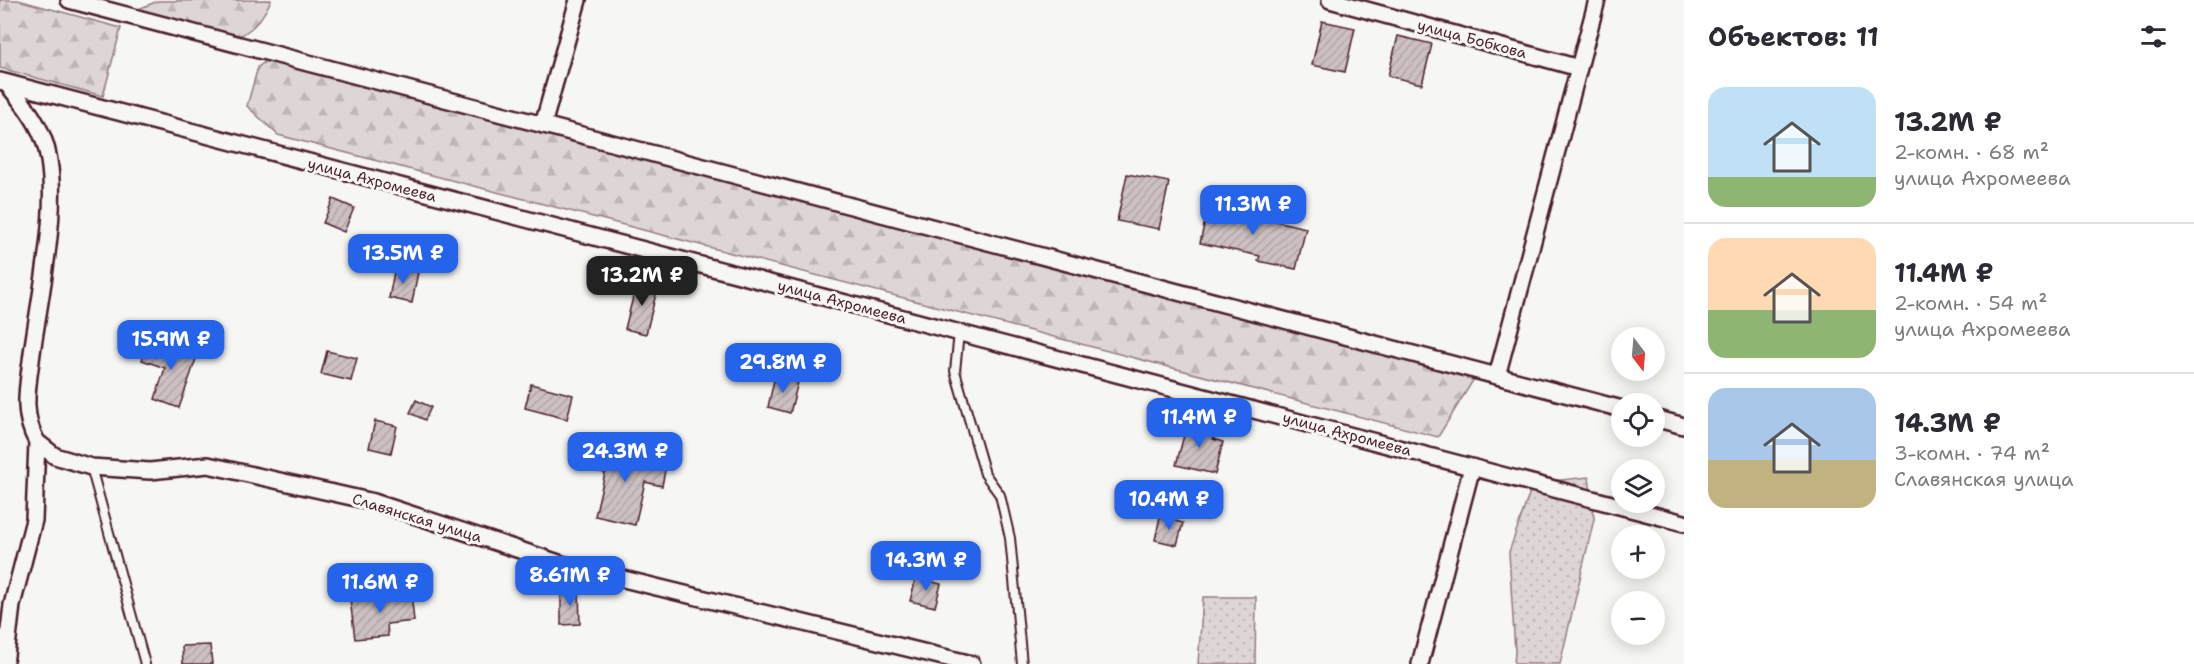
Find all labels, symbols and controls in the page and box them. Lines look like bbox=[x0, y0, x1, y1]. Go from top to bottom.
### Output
street label: улица Бобкова bbox=[1415, 15, 1529, 63]
text: Объектов: 11 bbox=[1708, 19, 1879, 54]
icon: filters bbox=[2137, 20, 2170, 53]
text: 13.2M ₽ bbox=[1894, 104, 2002, 139]
icon: home bbox=[1756, 111, 1828, 183]
text: 2-комн. · 68 m² bbox=[1894, 139, 2049, 165]
street label: улица Ахромеева bbox=[305, 153, 439, 207]
text: улица Ахромеева bbox=[1894, 165, 2071, 191]
pin: 11.3M ₽ bbox=[1198, 185, 1308, 236]
text: 11.3M ₽ bbox=[1214, 191, 1292, 217]
pin: 13.5M ₽ bbox=[348, 234, 458, 285]
text: 13.5M ₽ bbox=[362, 240, 444, 266]
text: 11.4M ₽ bbox=[1894, 255, 1994, 290]
pin: 13.2M ₽ bbox=[587, 256, 697, 307]
text: 13.2M ₽ bbox=[601, 262, 683, 288]
icon: home bbox=[1756, 262, 1828, 334]
street label: улица Ахромеева bbox=[775, 275, 909, 329]
text: 2-комн. · 54 m² bbox=[1894, 290, 2048, 316]
text: улица Ахромеева bbox=[1894, 316, 2071, 342]
pin: 15.9M ₽ bbox=[116, 320, 226, 371]
text: 15.9M ₽ bbox=[131, 326, 211, 352]
north arrow bbox=[1611, 327, 1665, 381]
map controls bbox=[1611, 327, 1665, 645]
pin: 29.8M ₽ bbox=[728, 343, 838, 394]
text: 29.8M ₽ bbox=[739, 349, 827, 375]
button: locate bbox=[1611, 393, 1665, 447]
pin: 11.4M ₽ bbox=[1144, 398, 1254, 449]
text: 11.4M ₽ bbox=[1161, 404, 1237, 430]
text: 14.3M ₽ bbox=[1894, 405, 2001, 440]
street label: улица Ахромеева bbox=[1280, 407, 1414, 461]
icon: home bbox=[1756, 412, 1828, 484]
pin: 24.3M ₽ bbox=[570, 432, 680, 483]
text: 24.3M ₽ bbox=[582, 438, 668, 464]
text: 3-комн. · 74 m² bbox=[1894, 440, 2050, 466]
button: layers bbox=[1611, 459, 1665, 513]
text: Славянская улица bbox=[1894, 466, 2074, 492]
pin: 10.4M ₽ bbox=[1114, 480, 1224, 531]
text: 10.4M ₽ bbox=[1128, 486, 1210, 512]
street label: Славянская улица bbox=[350, 489, 485, 547]
button: + bbox=[1611, 525, 1665, 579]
pin: 14.3M ₽ bbox=[871, 541, 981, 592]
text: 14.3M ₽ bbox=[885, 547, 967, 573]
pin: 8.61M ₽ bbox=[515, 556, 625, 607]
text: 8.61M ₽ bbox=[529, 562, 611, 588]
pin: 11.6M ₽ bbox=[325, 563, 435, 614]
text: 11.6M ₽ bbox=[341, 569, 419, 595]
button: − bbox=[1611, 591, 1665, 645]

